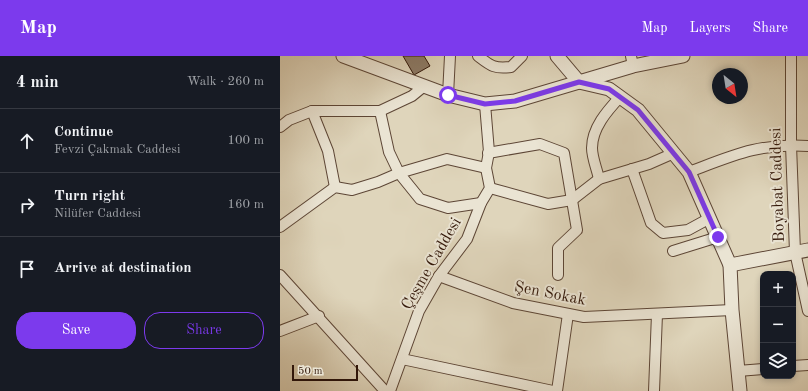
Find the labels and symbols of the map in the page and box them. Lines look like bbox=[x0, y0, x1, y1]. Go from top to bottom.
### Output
north arrow bbox=[712, 68, 748, 104]
route start bbox=[439, 86, 457, 104]
street label: Boyabat Caddesi bbox=[768, 127, 788, 243]
street label: Çeşme Caddesi bbox=[399, 215, 465, 313]
route end bbox=[709, 228, 727, 246]
street label: Şen Sokak bbox=[513, 279, 587, 309]
scale bar bbox=[292, 363, 358, 382]

